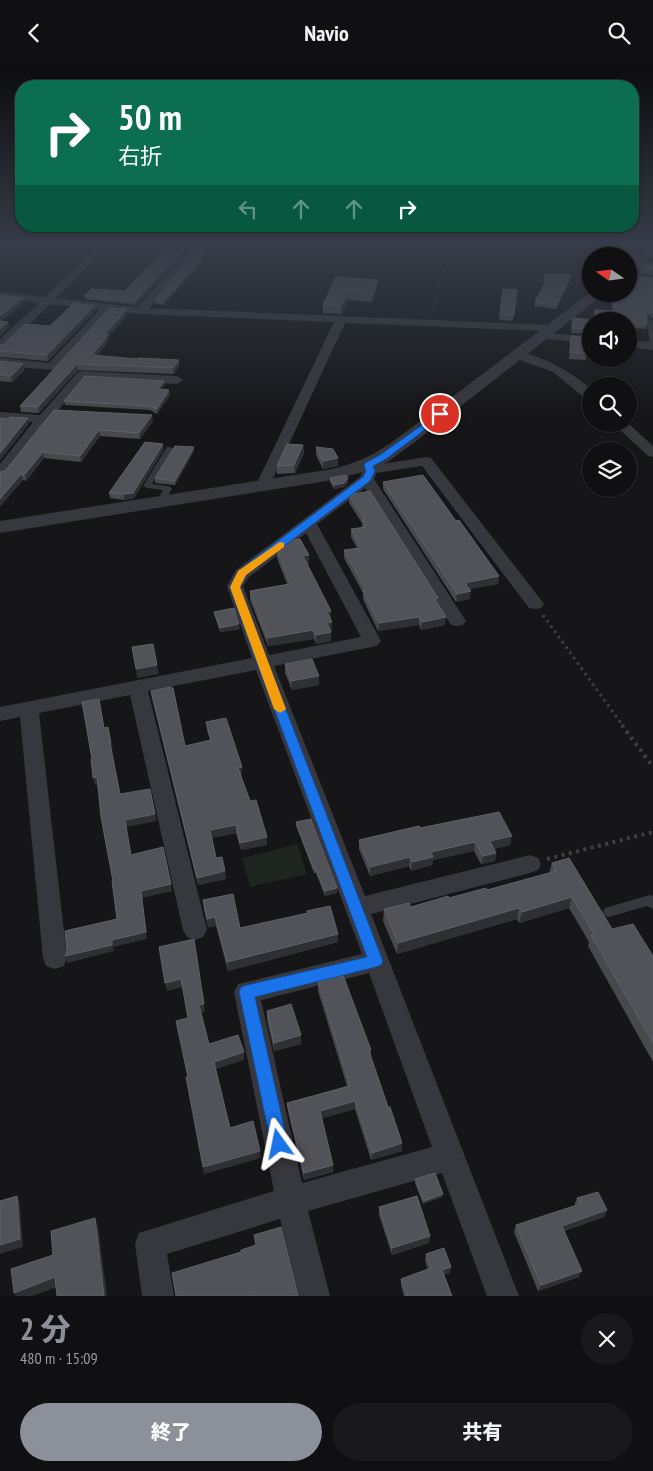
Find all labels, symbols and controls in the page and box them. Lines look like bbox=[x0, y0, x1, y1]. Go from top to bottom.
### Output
icon: back bbox=[20, 19, 48, 47]
text: Navio bbox=[304, 19, 349, 47]
icon: search bbox=[605, 19, 633, 47]
text: 50 m bbox=[118, 94, 182, 140]
icon: right bbox=[35, 100, 100, 165]
text: 右折 bbox=[118, 142, 162, 170]
icon: left bbox=[234, 195, 262, 223]
icon: ahead bbox=[287, 195, 315, 223]
icon: ahead bbox=[340, 195, 368, 223]
icon: right bbox=[393, 195, 421, 223]
north arrow bbox=[582, 247, 638, 303]
map controls bbox=[582, 247, 637, 497]
button: sound bbox=[582, 312, 637, 367]
button: search bbox=[582, 377, 637, 432]
pin bbox=[419, 393, 461, 435]
icon: arrive bbox=[426, 400, 454, 428]
button: layers bbox=[582, 442, 637, 497]
position arrow bbox=[252, 1117, 304, 1169]
text: 2 分 bbox=[20, 1309, 71, 1348]
button: close bbox=[581, 1313, 633, 1365]
text: 480 m · 15:09 bbox=[20, 1348, 98, 1368]
button: 終了 bbox=[20, 1403, 322, 1461]
button: 共有 bbox=[332, 1403, 633, 1461]

